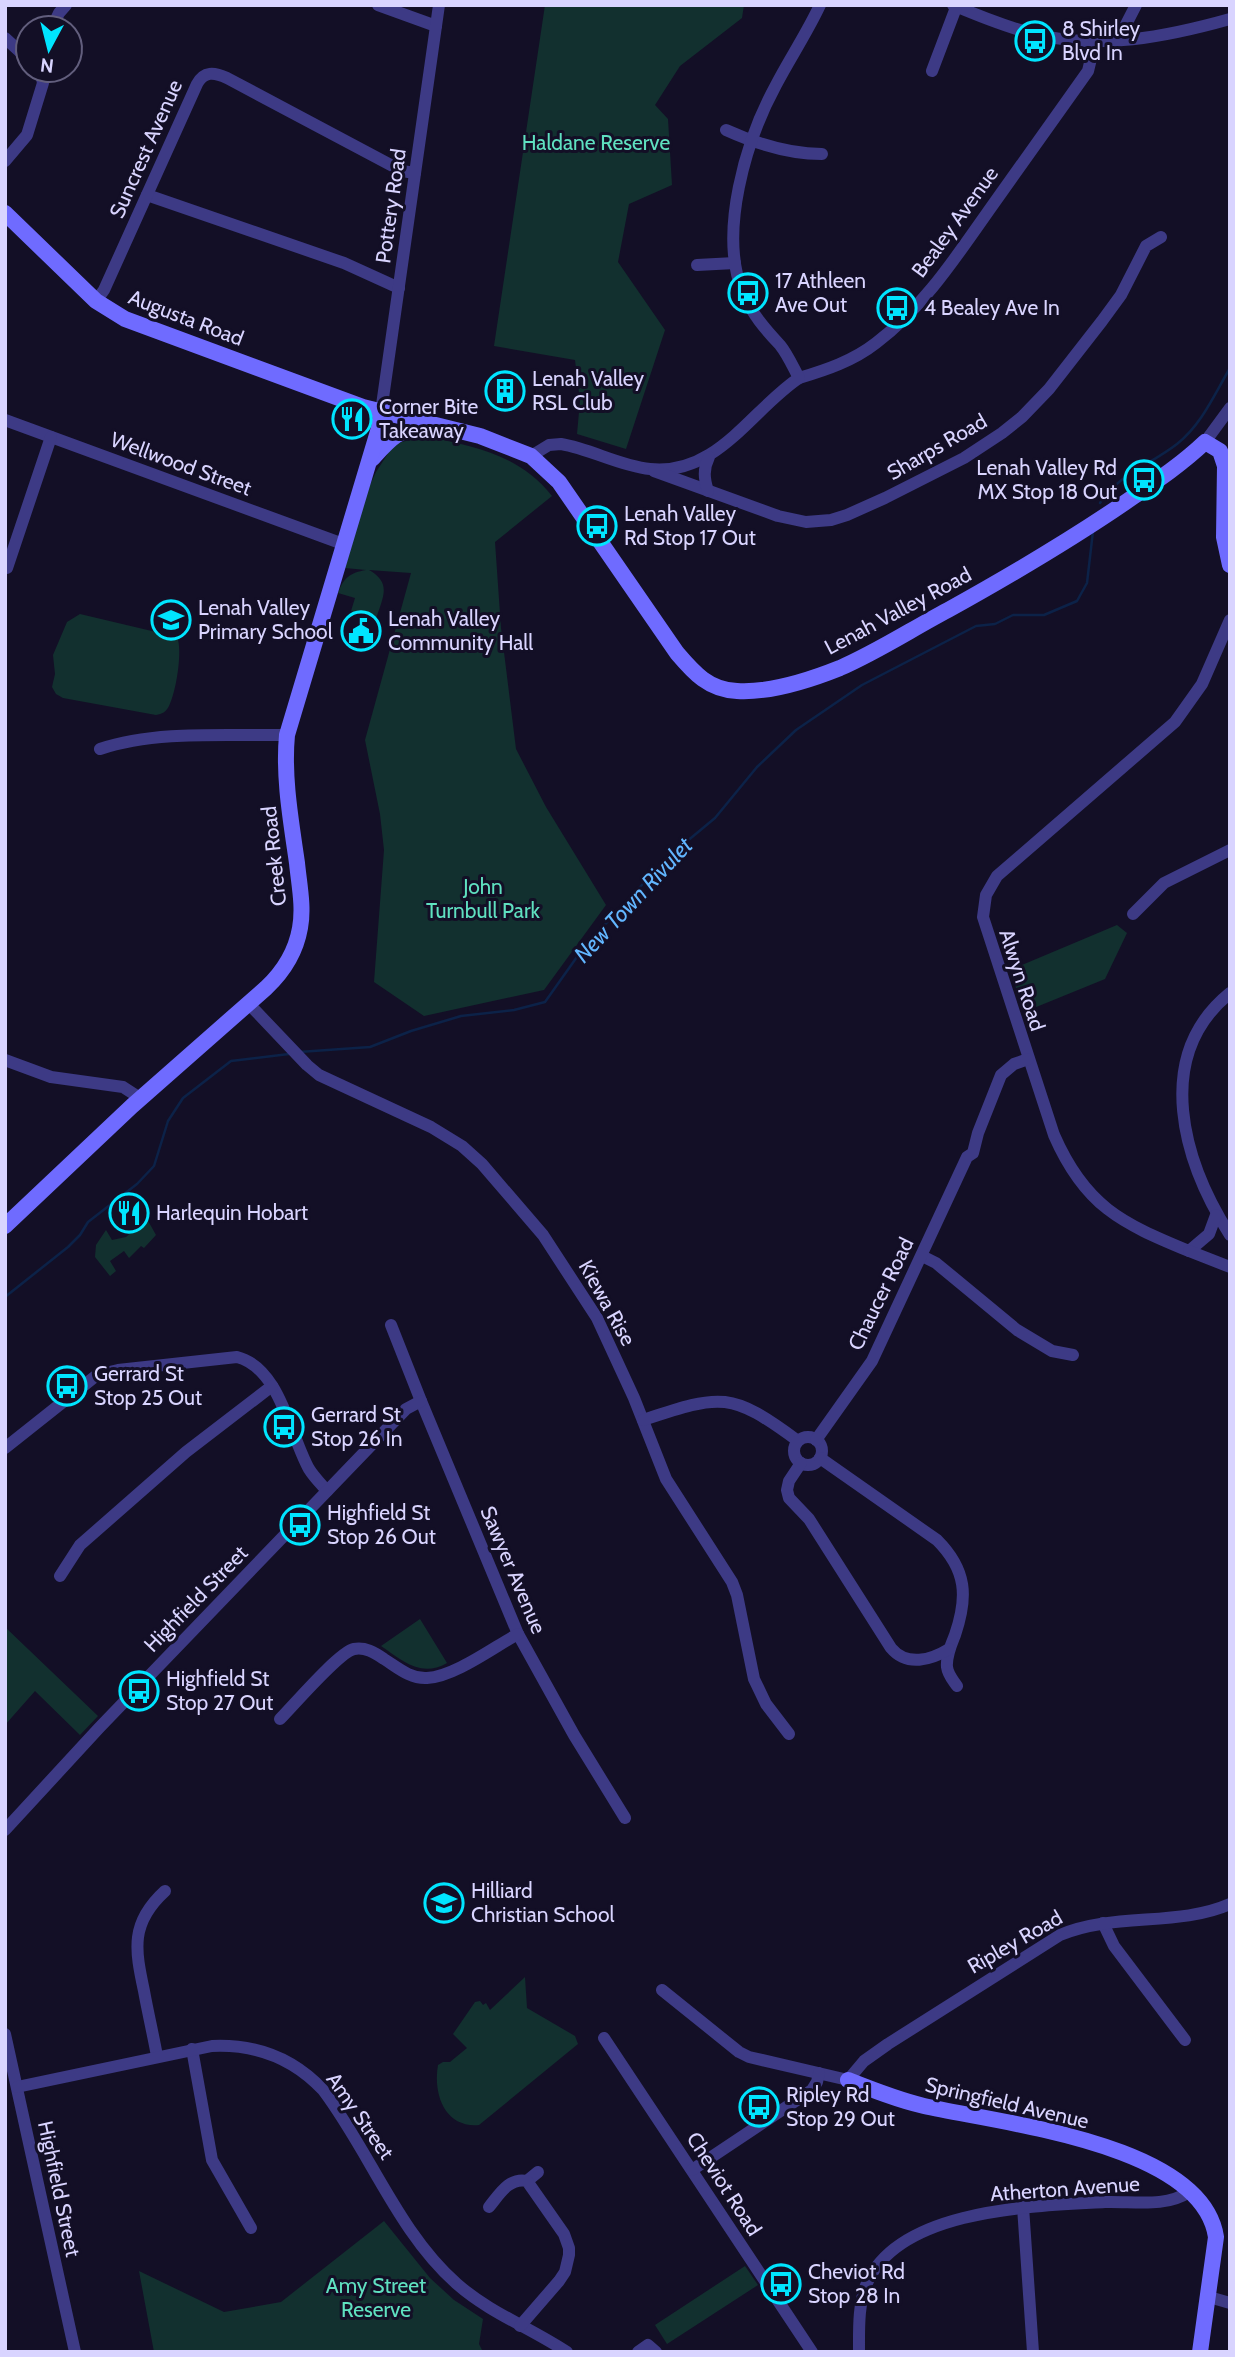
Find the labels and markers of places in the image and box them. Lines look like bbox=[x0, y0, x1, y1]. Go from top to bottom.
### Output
place label: 8 Shirley Blvd In bbox=[1062, 16, 1141, 65]
bus stop icon: 8 Shirley Blvd In bbox=[1014, 20, 1056, 62]
place label: 17 Athleen Ave Out bbox=[775, 268, 866, 317]
bus stop icon: 17 Athleen Ave Out bbox=[727, 272, 769, 314]
bus stop icon: 4 Bealey Ave In bbox=[876, 287, 918, 329]
place label: 4 Bealey Ave In bbox=[924, 295, 1060, 320]
place label: Lenah Valley RSL Club bbox=[532, 366, 644, 415]
building icon: Lenah Valley RSL Club bbox=[484, 370, 526, 412]
place label: Corner Bite Takeaway bbox=[379, 394, 479, 443]
restaurant icon: Corner Bite Takeaway bbox=[331, 398, 373, 440]
place label: Lenah Valley Rd MX Stop 18 Out bbox=[976, 455, 1117, 504]
bus stop icon: Lenah Valley Rd MX Stop 18 Out bbox=[1123, 459, 1165, 501]
place label: Lenah Valley Rd Stop 17 Out bbox=[624, 501, 756, 550]
bus stop icon: Lenah Valley Rd Stop 17 Out bbox=[576, 505, 618, 547]
place label: Lenah Valley Primary School bbox=[198, 595, 333, 644]
school or university icon: Lenah Valley Primary School bbox=[150, 599, 192, 641]
place label: Lenah Valley Community Hall bbox=[388, 606, 533, 655]
public building icon: Lenah Valley Community Hall bbox=[340, 610, 382, 652]
restaurant icon: Harlequin Hobart bbox=[108, 1192, 150, 1234]
place label: Harlequin Hobart bbox=[156, 1200, 308, 1225]
place label: Gerrard St Stop 25 Out bbox=[94, 1361, 202, 1410]
bus stop icon: Gerrard St Stop 25 Out bbox=[46, 1365, 88, 1407]
place label: Gerrard St Stop 26 In bbox=[311, 1402, 402, 1451]
bus stop icon: Gerrard St Stop 26 In bbox=[263, 1406, 305, 1448]
place label: Highfield St Stop 26 Out bbox=[327, 1500, 436, 1549]
bus stop icon: Highfield St Stop 26 Out bbox=[279, 1504, 321, 1546]
place label: Highfield St Stop 27 Out bbox=[166, 1666, 273, 1715]
bus stop icon: Highfield St Stop 27 Out bbox=[118, 1670, 160, 1712]
place label: Hilliard Christian School bbox=[471, 1878, 614, 1927]
school or university icon: Hilliard Christian School bbox=[423, 1882, 465, 1924]
place label: Ripley Rd Stop 29 Out bbox=[786, 2082, 895, 2131]
bus stop icon: Ripley Rd Stop 29 Out bbox=[738, 2086, 780, 2128]
place label: Cheviot Rd Stop 28 In bbox=[808, 2259, 905, 2308]
bus stop icon: Cheviot Rd Stop 28 In bbox=[760, 2263, 802, 2305]

